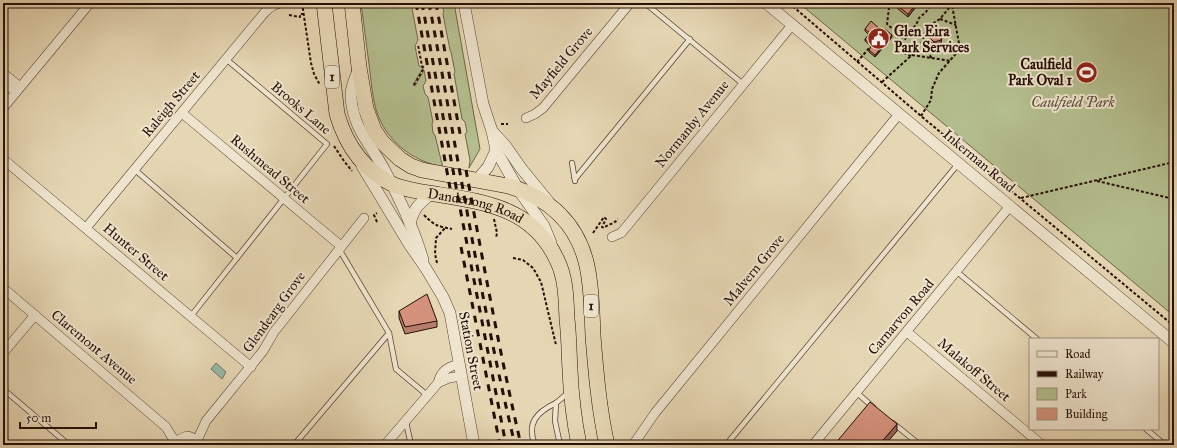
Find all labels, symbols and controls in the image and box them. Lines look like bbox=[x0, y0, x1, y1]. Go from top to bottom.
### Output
street label: Mayfield Grove bbox=[526, 23, 596, 103]
place label: Glen Eira Park Services bbox=[894, 23, 969, 56]
public building icon: Glen Eira Park Services bbox=[866, 26, 892, 52]
place label: Caulfield Park Oval 1 bbox=[1008, 56, 1073, 89]
sports icon: Caulfield Park Oval 1 bbox=[1074, 59, 1100, 85]
road number: 1 bbox=[325, 66, 339, 88]
street label: Raleigh Street bbox=[138, 67, 204, 141]
street label: Normanby Avenue bbox=[652, 77, 733, 171]
street label: Brooks Lane bbox=[268, 78, 335, 138]
park label: Caulfield Park bbox=[1031, 94, 1115, 111]
street label: Inkerman Road bbox=[939, 126, 1019, 196]
street label: Rushmead Street bbox=[227, 131, 313, 207]
street label: Dandenong Road bbox=[427, 185, 527, 227]
street label: Hunter Street bbox=[100, 220, 172, 284]
street label: Malvern Grove bbox=[720, 231, 788, 309]
street label: Glendearg Grove bbox=[239, 268, 309, 356]
street label: Carnarvon Road bbox=[864, 276, 938, 358]
road number: 1 bbox=[584, 295, 598, 317]
street label: Claremont Avenue bbox=[48, 306, 140, 388]
street label: Station Street bbox=[455, 310, 487, 392]
street label: Malakoff Street bbox=[934, 335, 1014, 405]
legend bbox=[1029, 338, 1159, 430]
text: Road bbox=[1065, 347, 1091, 361]
text: Railway bbox=[1065, 367, 1104, 381]
text: Park bbox=[1065, 387, 1087, 401]
scale bar bbox=[20, 404, 96, 430]
text: Building bbox=[1065, 407, 1108, 422]
text: 50 m bbox=[26, 411, 51, 425]

